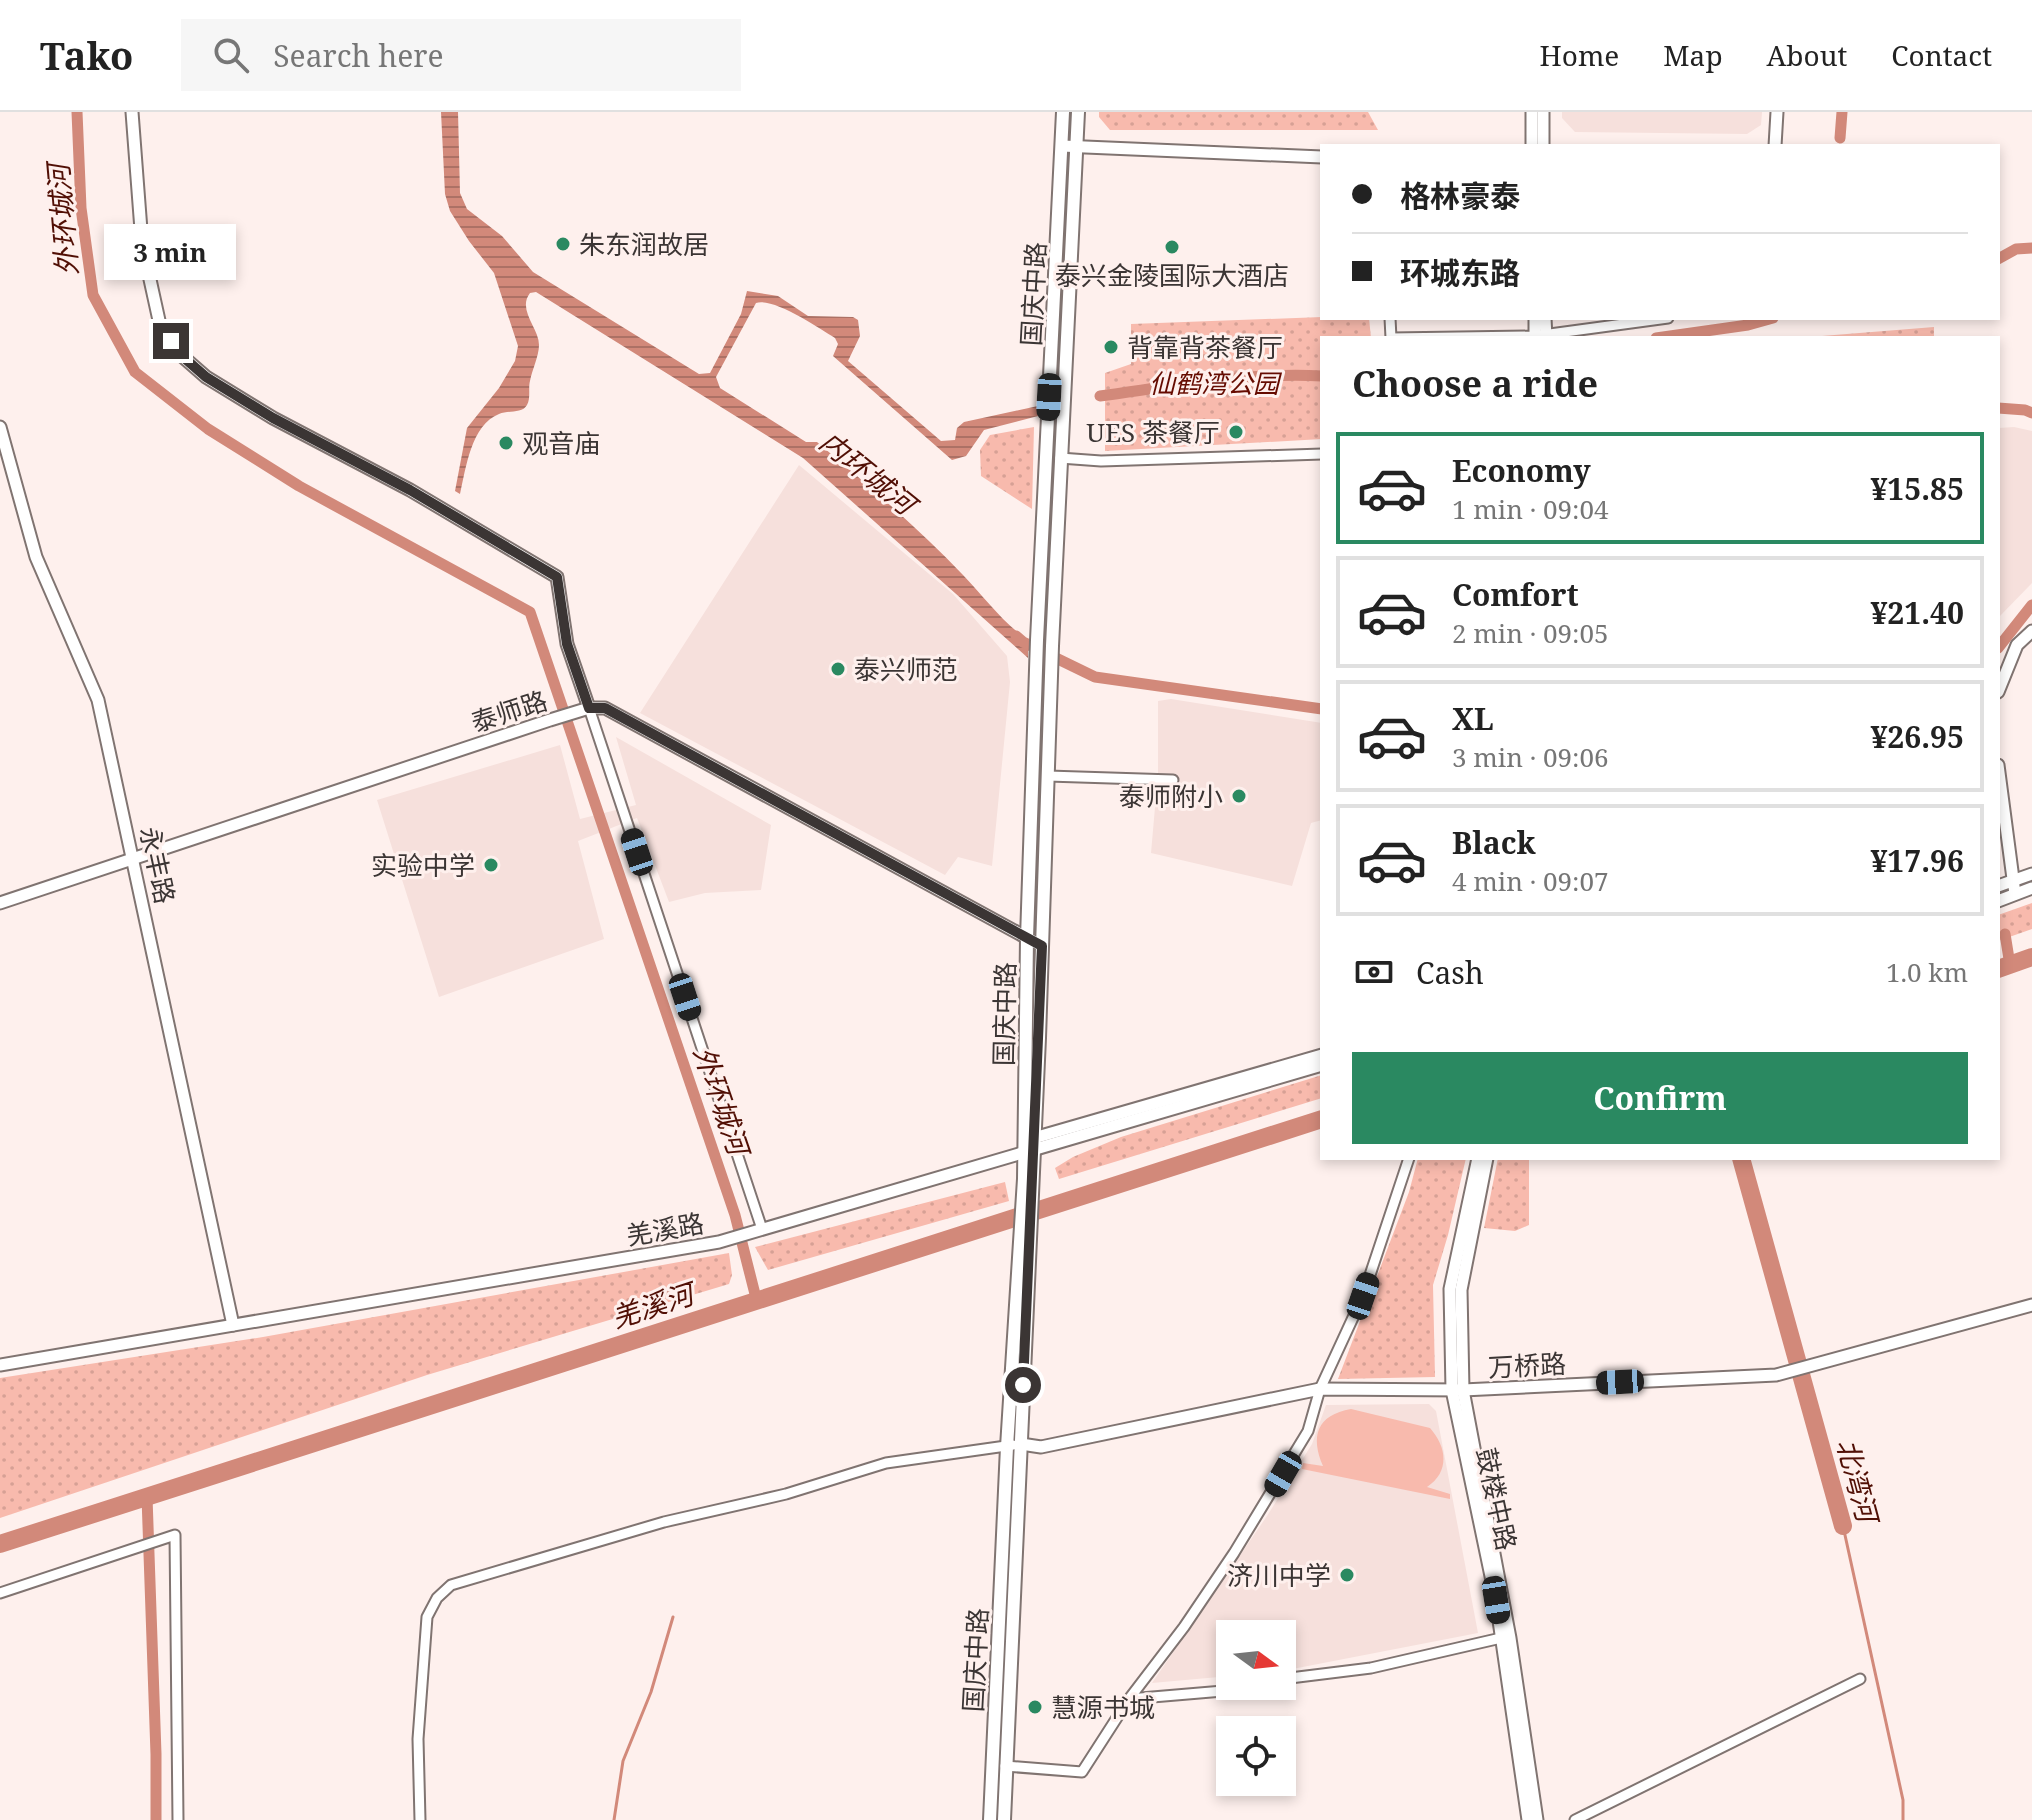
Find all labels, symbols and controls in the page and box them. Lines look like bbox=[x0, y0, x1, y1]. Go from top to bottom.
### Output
search box bbox=[181, 19, 741, 91]
text: Tako bbox=[40, 29, 133, 81]
icon: search bbox=[209, 33, 253, 77]
text: Search here bbox=[273, 35, 444, 76]
text: Home bbox=[1540, 36, 1619, 74]
text: Map bbox=[1663, 36, 1723, 74]
text: About bbox=[1767, 36, 1847, 74]
text: Contact bbox=[1891, 36, 1992, 74]
water label: 外环城河 bbox=[38, 158, 86, 277]
text: 格林豪泰 bbox=[1400, 175, 1520, 216]
callout: 3 min bbox=[105, 225, 237, 281]
place label: 朱东润故居 bbox=[579, 226, 709, 262]
text: 3 min bbox=[133, 234, 207, 270]
marker: 朱东润故居 bbox=[554, 235, 572, 253]
marker: 泰兴金陵国际大酒店 bbox=[1163, 238, 1181, 256]
street label: 国庆中路 bbox=[1012, 241, 1054, 347]
text: 环城东路 bbox=[1400, 252, 1520, 293]
place label: 泰兴金陵国际大酒店 bbox=[1055, 257, 1289, 293]
route end bbox=[153, 323, 189, 359]
place label: 背靠背茶餐厅 bbox=[1127, 329, 1283, 365]
marker: 背靠背茶餐厅 bbox=[1102, 338, 1120, 356]
text: Choose a ride bbox=[1352, 359, 1598, 408]
park label: 仙鹤湾公园 bbox=[1149, 365, 1283, 401]
car bbox=[1036, 372, 1062, 422]
place label: UES 茶餐厅 bbox=[1086, 414, 1220, 450]
water label: 内环城河 bbox=[813, 422, 927, 525]
marker: UES 茶餐厅 bbox=[1227, 423, 1245, 441]
place label: 观音庙 bbox=[522, 425, 600, 461]
marker: 观音庙 bbox=[497, 434, 515, 452]
text: Economy bbox=[1452, 450, 1591, 491]
icon: car bbox=[1356, 452, 1428, 524]
text: ¥15.85 bbox=[1870, 468, 1964, 509]
text: 1 min · 09:04 bbox=[1452, 491, 1609, 527]
text: Comfort bbox=[1452, 574, 1579, 615]
icon: car bbox=[1356, 576, 1428, 648]
text: ¥21.40 bbox=[1870, 592, 1964, 633]
text: 2 min · 09:05 bbox=[1452, 615, 1609, 651]
place label: 泰兴师范 bbox=[854, 651, 958, 687]
marker: 泰兴师范 bbox=[829, 660, 847, 678]
street label: 泰师路 bbox=[466, 682, 552, 740]
text: XL bbox=[1452, 698, 1494, 739]
icon: car bbox=[1356, 700, 1428, 772]
text: ¥26.95 bbox=[1870, 716, 1964, 757]
text: 3 min · 09:06 bbox=[1452, 739, 1609, 775]
place label: 泰师附小 bbox=[1119, 778, 1223, 814]
marker: 泰师附小 bbox=[1230, 787, 1248, 805]
text: Black bbox=[1452, 822, 1536, 863]
street label: 永丰路 bbox=[132, 823, 184, 907]
icon: car bbox=[1356, 824, 1428, 896]
car bbox=[618, 825, 656, 879]
text: ¥17.96 bbox=[1870, 840, 1964, 881]
place label: 实验中学 bbox=[371, 847, 475, 883]
marker: 实验中学 bbox=[482, 856, 500, 874]
text: 4 min · 09:07 bbox=[1452, 863, 1609, 899]
icon: cash bbox=[1352, 950, 1396, 994]
text: Cash bbox=[1416, 952, 1484, 993]
text: 1.0 km bbox=[1886, 954, 1968, 990]
street label: 国庆中路 bbox=[985, 962, 1023, 1066]
car bbox=[666, 970, 704, 1024]
water label: 外环城河 bbox=[686, 1041, 760, 1164]
button: Confirm bbox=[1352, 1052, 1968, 1144]
street label: 羌溪路 bbox=[623, 1204, 707, 1254]
car bbox=[1344, 1269, 1382, 1323]
water label: 羌溪河 bbox=[606, 1272, 703, 1336]
street label: 万桥路 bbox=[1487, 1345, 1567, 1385]
route start bbox=[1005, 1367, 1041, 1403]
car bbox=[1595, 1369, 1645, 1395]
water label: 北湾河 bbox=[1829, 1435, 1889, 1530]
street label: 鼓楼中路 bbox=[1469, 1444, 1525, 1554]
car bbox=[1261, 1447, 1305, 1501]
place label: 济川中学 bbox=[1227, 1557, 1331, 1593]
marker: 济川中学 bbox=[1338, 1566, 1356, 1584]
car bbox=[1480, 1574, 1512, 1626]
street label: 国庆中路 bbox=[954, 1607, 996, 1713]
north arrow bbox=[1216, 1620, 1296, 1700]
map controls bbox=[1216, 1620, 1296, 1796]
place label: 慧源书城 bbox=[1051, 1689, 1155, 1725]
marker: 慧源书城 bbox=[1026, 1698, 1044, 1716]
button: locate bbox=[1216, 1716, 1296, 1796]

